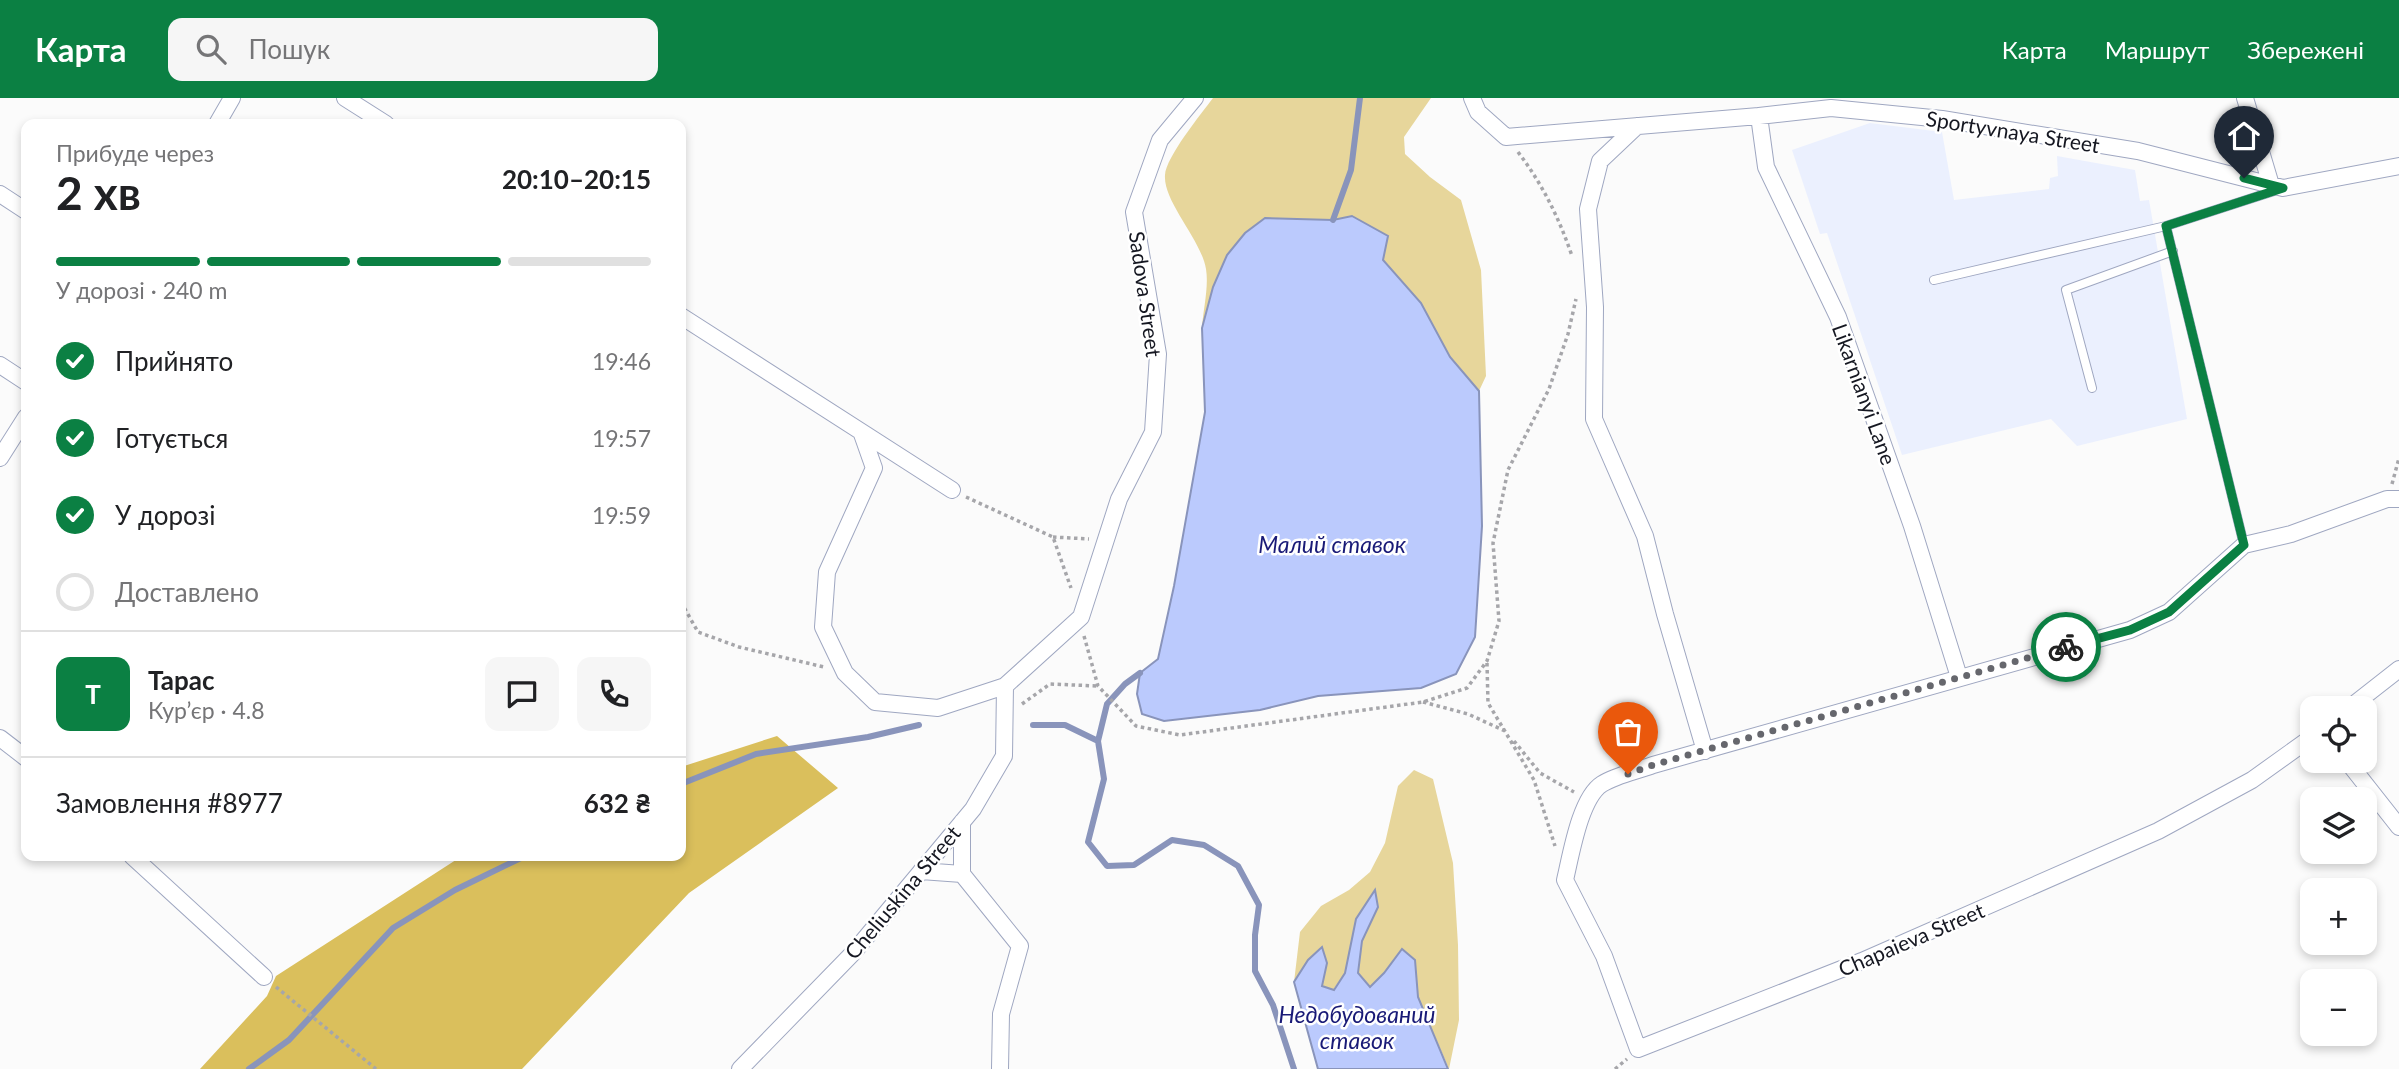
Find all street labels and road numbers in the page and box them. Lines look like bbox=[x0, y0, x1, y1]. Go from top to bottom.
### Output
street label: Sportyvnaya Street bbox=[1924, 105, 2102, 157]
street label: Sadova Street bbox=[1125, 229, 1167, 359]
street label: Likarnianyi Lane bbox=[1828, 320, 1902, 468]
street label: Cheliuskina Street bbox=[839, 820, 965, 964]
street label: Chapaieva Street bbox=[1834, 897, 1988, 981]

